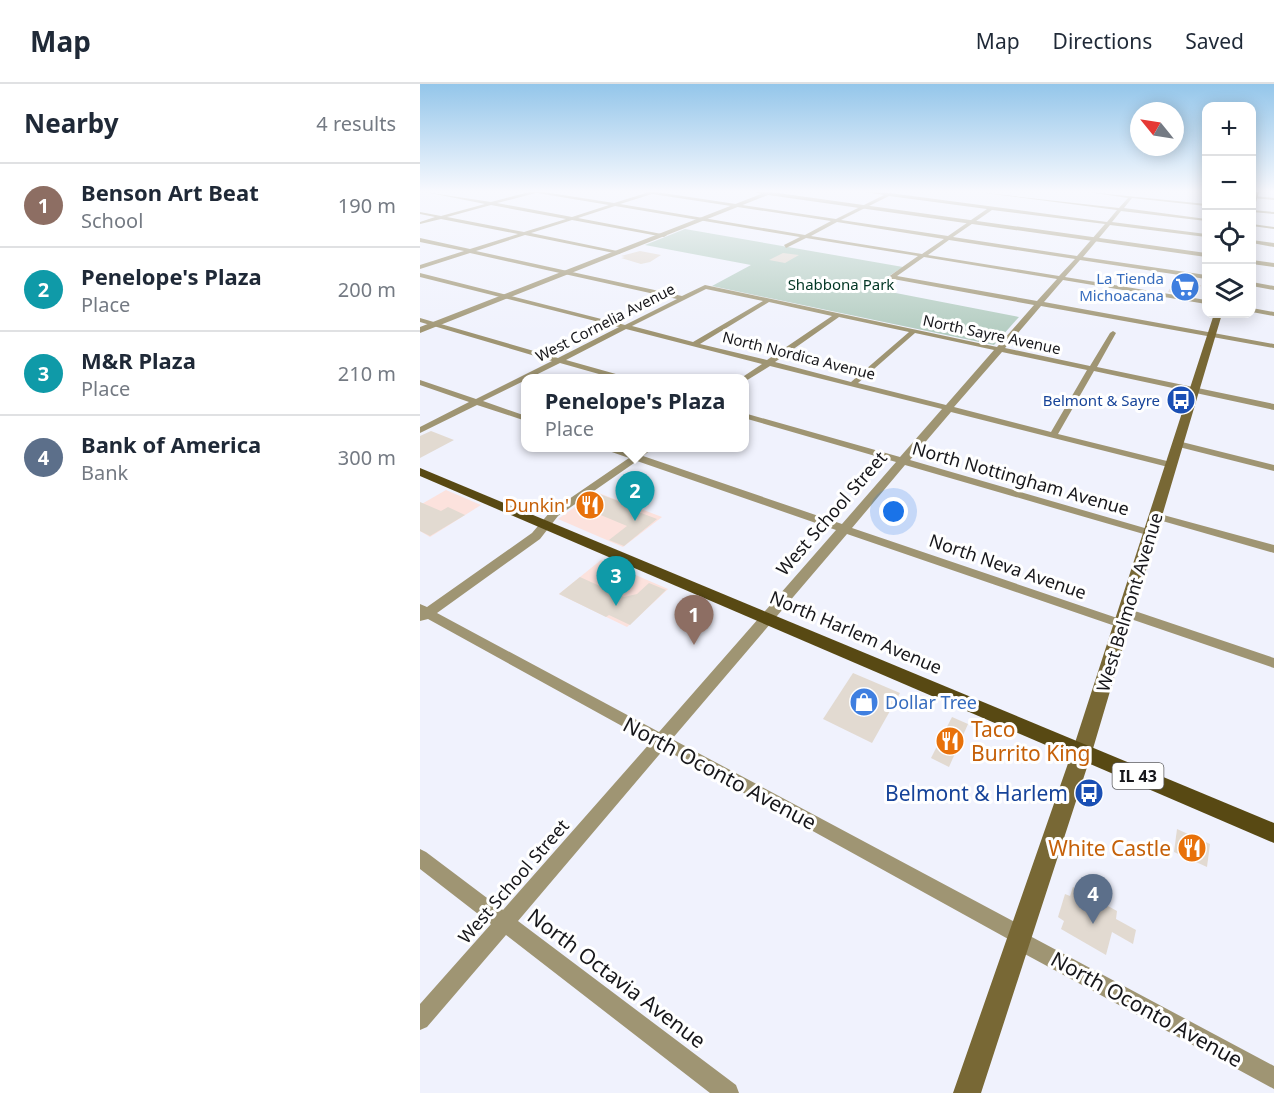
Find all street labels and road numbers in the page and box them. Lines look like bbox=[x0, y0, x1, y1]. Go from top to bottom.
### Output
street label: West Cornelia Avenue bbox=[532, 278, 678, 366]
street label: North Sayre Avenue bbox=[921, 310, 1063, 358]
street label: North Nordica Avenue bbox=[720, 326, 878, 384]
street label: North Nottingham Avenue bbox=[910, 436, 1132, 520]
street label: West School Street bbox=[770, 445, 892, 580]
street label: West Belmont Avenue bbox=[1090, 510, 1168, 694]
street label: North Neva Avenue bbox=[926, 528, 1090, 604]
street label: North Harlem Avenue bbox=[766, 585, 946, 679]
street label: North Oconto Avenue bbox=[619, 710, 821, 836]
road number: IL 43 bbox=[1112, 763, 1164, 789]
street label: West School Street bbox=[452, 813, 574, 948]
street label: North Octavia Avenue bbox=[522, 902, 712, 1054]
street label: North Oconto Avenue bbox=[1046, 945, 1248, 1073]

